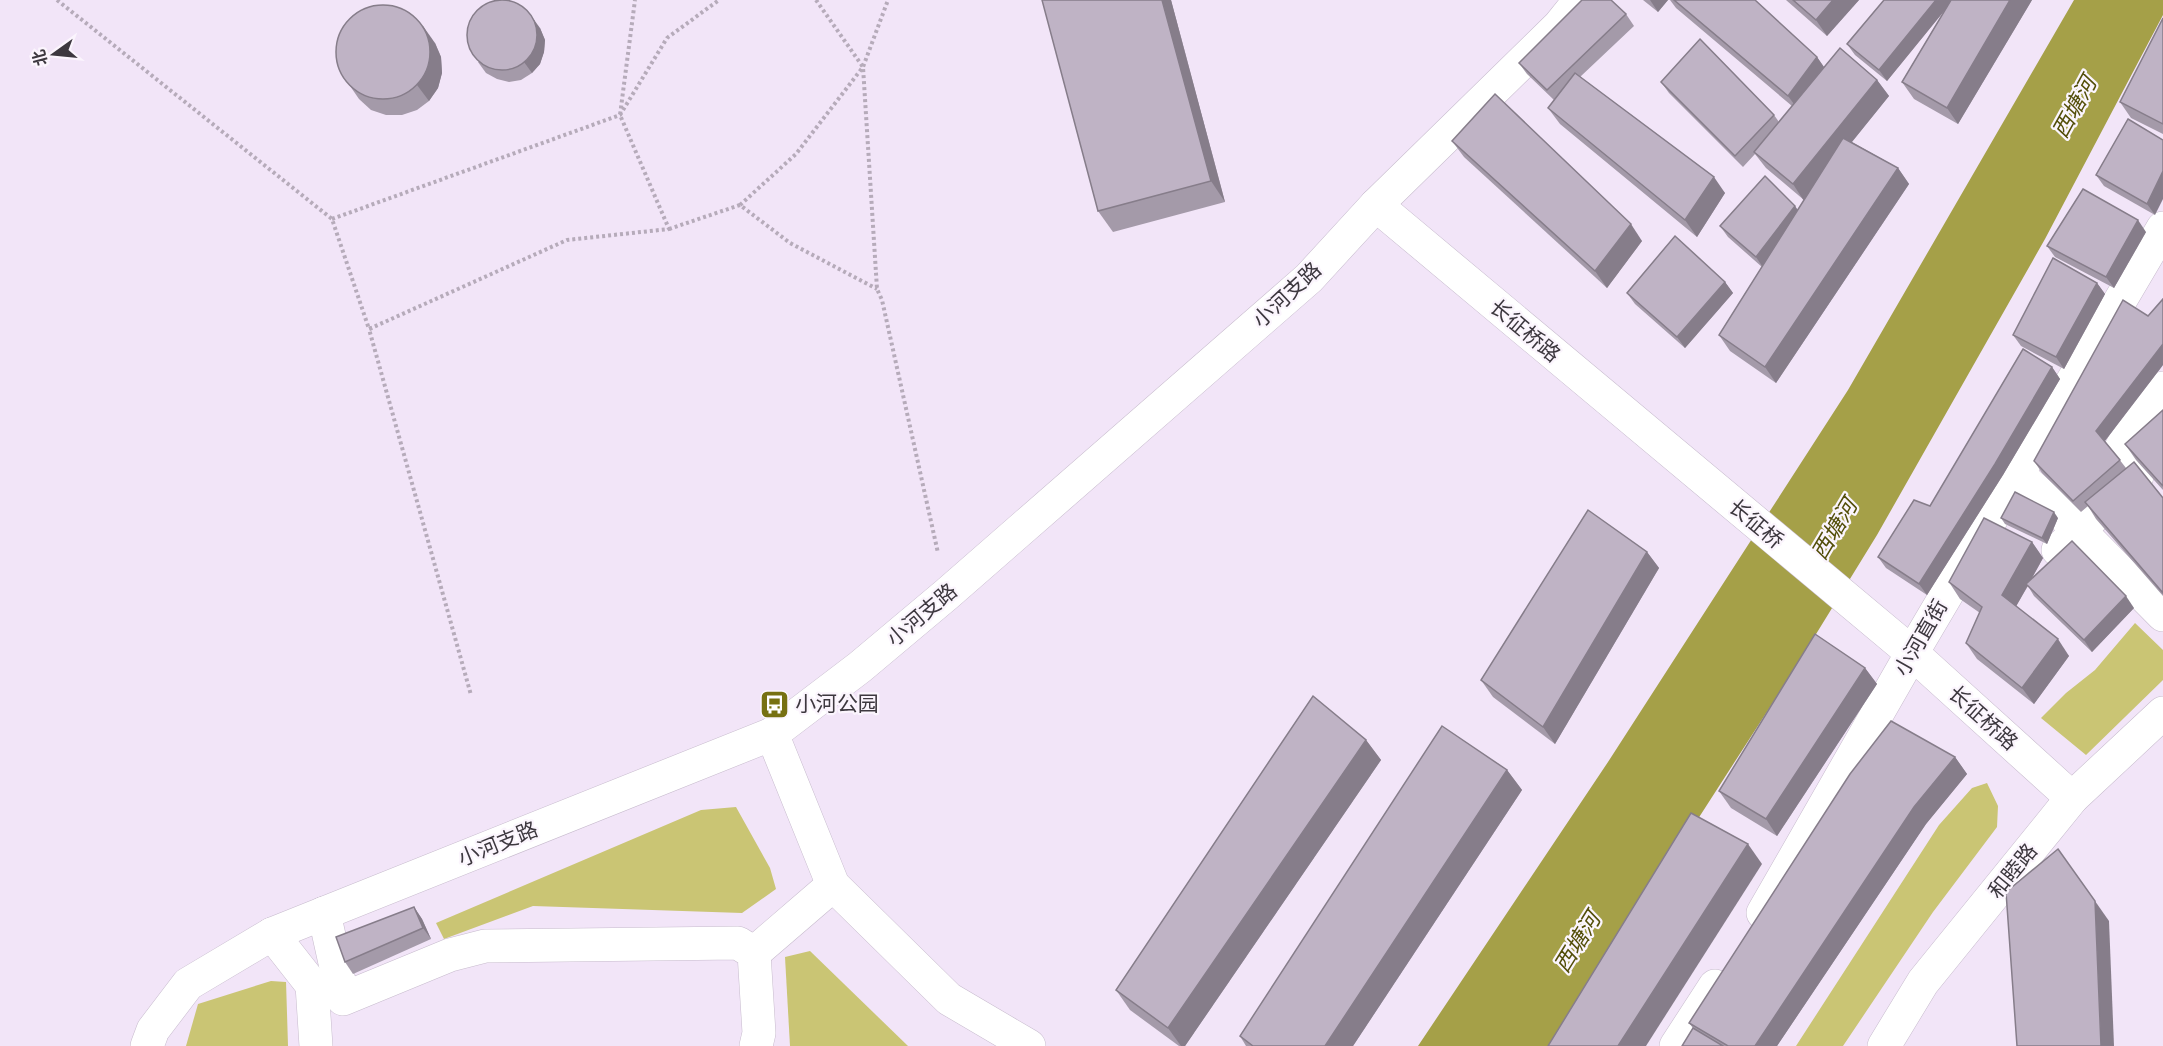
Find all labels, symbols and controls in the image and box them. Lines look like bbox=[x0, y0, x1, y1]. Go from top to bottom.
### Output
north arrow bbox=[24, 24, 84, 84]
text: 北 bbox=[29, 48, 51, 68]
water label: 西塘河 bbox=[2048, 69, 2103, 142]
street label: 小河支路 bbox=[1247, 257, 1326, 332]
street label: 长征桥路 bbox=[1485, 294, 1566, 367]
water label: 西塘河 bbox=[1807, 491, 1864, 564]
street label: 长征桥 bbox=[1724, 494, 1788, 553]
street label: 小河支路 bbox=[881, 578, 962, 651]
street label: 小河直街 bbox=[1889, 595, 1952, 680]
street label: 长征桥路 bbox=[1944, 680, 2023, 755]
bus stop icon: 小河公园 bbox=[758, 688, 790, 720]
place label: 小河公园 bbox=[795, 691, 879, 716]
street label: 小河支路 bbox=[454, 816, 541, 871]
street label: 和睦路 bbox=[1983, 838, 2042, 903]
water label: 西塘河 bbox=[1549, 904, 1608, 977]

